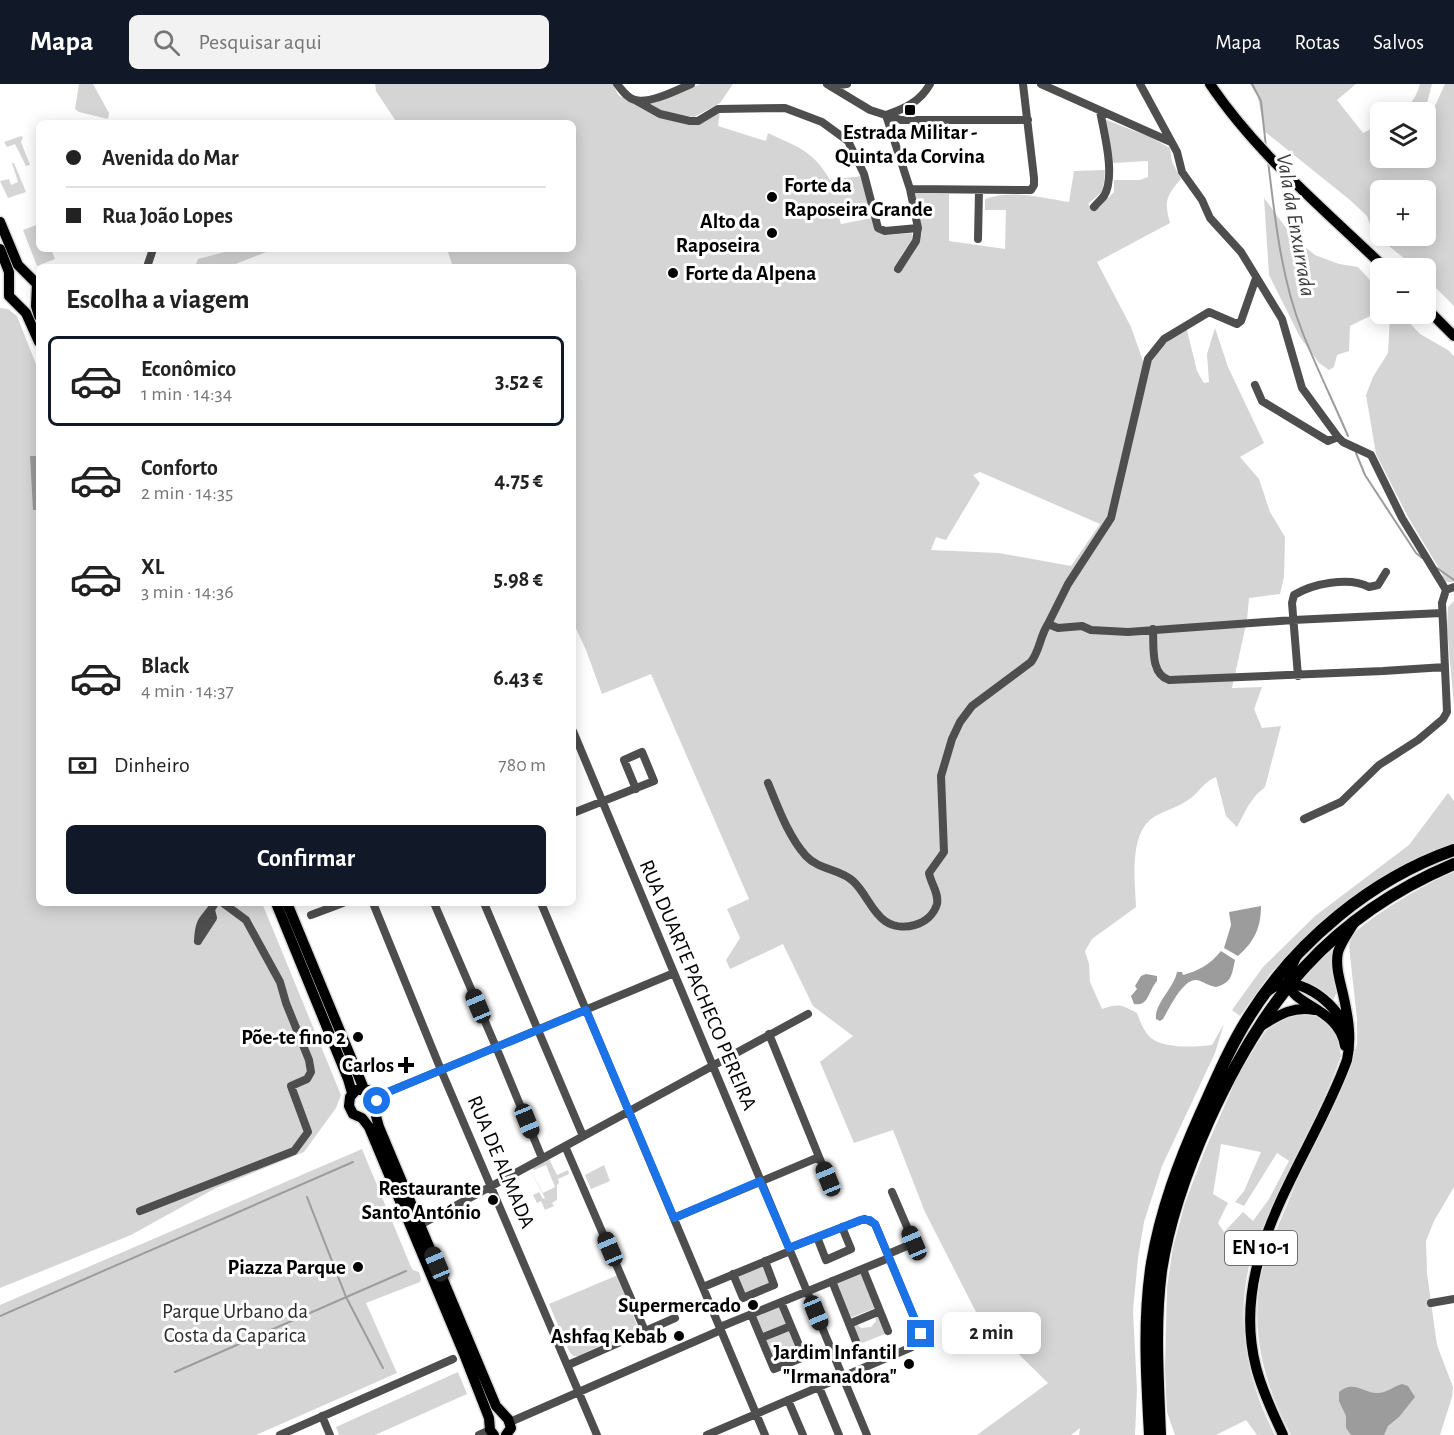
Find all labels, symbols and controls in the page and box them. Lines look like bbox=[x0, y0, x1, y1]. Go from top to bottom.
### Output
search box bbox=[129, 15, 549, 69]
icon: search bbox=[150, 26, 183, 59]
text: Mapa bbox=[30, 28, 93, 56]
text: Pesquisar aqui bbox=[198, 31, 322, 53]
text: Mapa bbox=[1215, 32, 1262, 53]
text: Rotas bbox=[1295, 32, 1340, 53]
text: Salvos bbox=[1373, 32, 1424, 53]
map controls bbox=[1370, 102, 1436, 324]
button: layers bbox=[1370, 102, 1436, 168]
marker: Estrada Militar - Quinta da Corvina bbox=[903, 103, 917, 117]
place label: Estrada Militar - Quinta da Corvina bbox=[835, 122, 985, 168]
text: Avenida do Mar bbox=[102, 147, 239, 169]
water label: Vala da Enxurrada bbox=[1273, 152, 1319, 298]
place label: Forte da Raposeira Grande bbox=[784, 175, 933, 220]
button: + bbox=[1370, 180, 1436, 246]
marker: Forte da Raposeira Grande bbox=[765, 190, 779, 204]
text: Rua João Lopes bbox=[102, 205, 233, 227]
place label: Alto da Raposeira bbox=[676, 211, 760, 256]
marker: Alto da Raposeira bbox=[765, 226, 779, 240]
button: − bbox=[1370, 258, 1436, 324]
place label: Forte da Alpena bbox=[685, 263, 816, 284]
marker: Forte da Alpena bbox=[666, 266, 680, 280]
text: Escolha a viagem bbox=[66, 286, 249, 313]
icon: car bbox=[69, 354, 123, 408]
text: Econômico bbox=[141, 358, 236, 380]
text: 3.52 € bbox=[495, 370, 543, 392]
text: 1 min · 14:34 bbox=[141, 384, 232, 404]
icon: car bbox=[69, 453, 123, 507]
text: Conforto bbox=[141, 457, 218, 479]
text: 4.75 € bbox=[494, 469, 543, 491]
text: 2 min · 14:35 bbox=[141, 483, 233, 503]
icon: car bbox=[69, 552, 123, 606]
text: XL bbox=[141, 556, 164, 578]
text: 5.98 € bbox=[493, 568, 543, 590]
text: 3 min · 14:36 bbox=[141, 582, 234, 602]
icon: car bbox=[69, 651, 123, 705]
text: Black bbox=[141, 655, 189, 677]
text: 6.43 € bbox=[493, 667, 543, 689]
text: 4 min · 14:37 bbox=[141, 681, 234, 701]
icon: cash bbox=[66, 749, 99, 782]
text: Dinheiro bbox=[114, 754, 190, 776]
text: 780 m bbox=[498, 755, 546, 775]
button: Confirmar bbox=[66, 825, 546, 894]
street label: RUA DUARTE PACHECO PEREIRA bbox=[636, 857, 760, 1113]
car bbox=[463, 986, 493, 1026]
place label: Põe-te fino 2 bbox=[241, 1027, 346, 1048]
marker: Põe-te fino 2 bbox=[351, 1030, 365, 1044]
place label: Carlos bbox=[342, 1055, 394, 1076]
marker: Carlos bbox=[399, 1058, 413, 1072]
route start bbox=[363, 1087, 390, 1114]
street label: RUA DE ALMADA bbox=[464, 1093, 538, 1231]
car bbox=[512, 1101, 542, 1141]
car bbox=[813, 1159, 843, 1199]
place label: Restaurante Santo António bbox=[362, 1178, 481, 1223]
marker: Restaurante Santo António bbox=[486, 1193, 500, 1207]
car bbox=[899, 1223, 929, 1263]
car bbox=[595, 1229, 625, 1269]
road number: EN 10-1 bbox=[1225, 1231, 1297, 1265]
car bbox=[422, 1244, 452, 1284]
place label: Piazza Parque bbox=[228, 1257, 346, 1278]
marker: Piazza Parque bbox=[351, 1260, 365, 1274]
car bbox=[801, 1293, 831, 1333]
place label: Supermercado bbox=[618, 1295, 741, 1316]
marker: Supermercado bbox=[746, 1298, 760, 1312]
park label: Parque Urbano da Costa da Caparica bbox=[162, 1301, 308, 1346]
callout: 2 min bbox=[942, 1313, 1041, 1355]
route end bbox=[907, 1320, 934, 1347]
text: 2 min bbox=[969, 1323, 1014, 1343]
place label: Ashfaq Kebab bbox=[551, 1326, 667, 1347]
marker: Ashfaq Kebab bbox=[672, 1329, 686, 1343]
place label: Jardim Infantil "Irmanadora" bbox=[773, 1342, 897, 1387]
marker: Jardim Infantil "Irmanadora" bbox=[902, 1357, 916, 1371]

